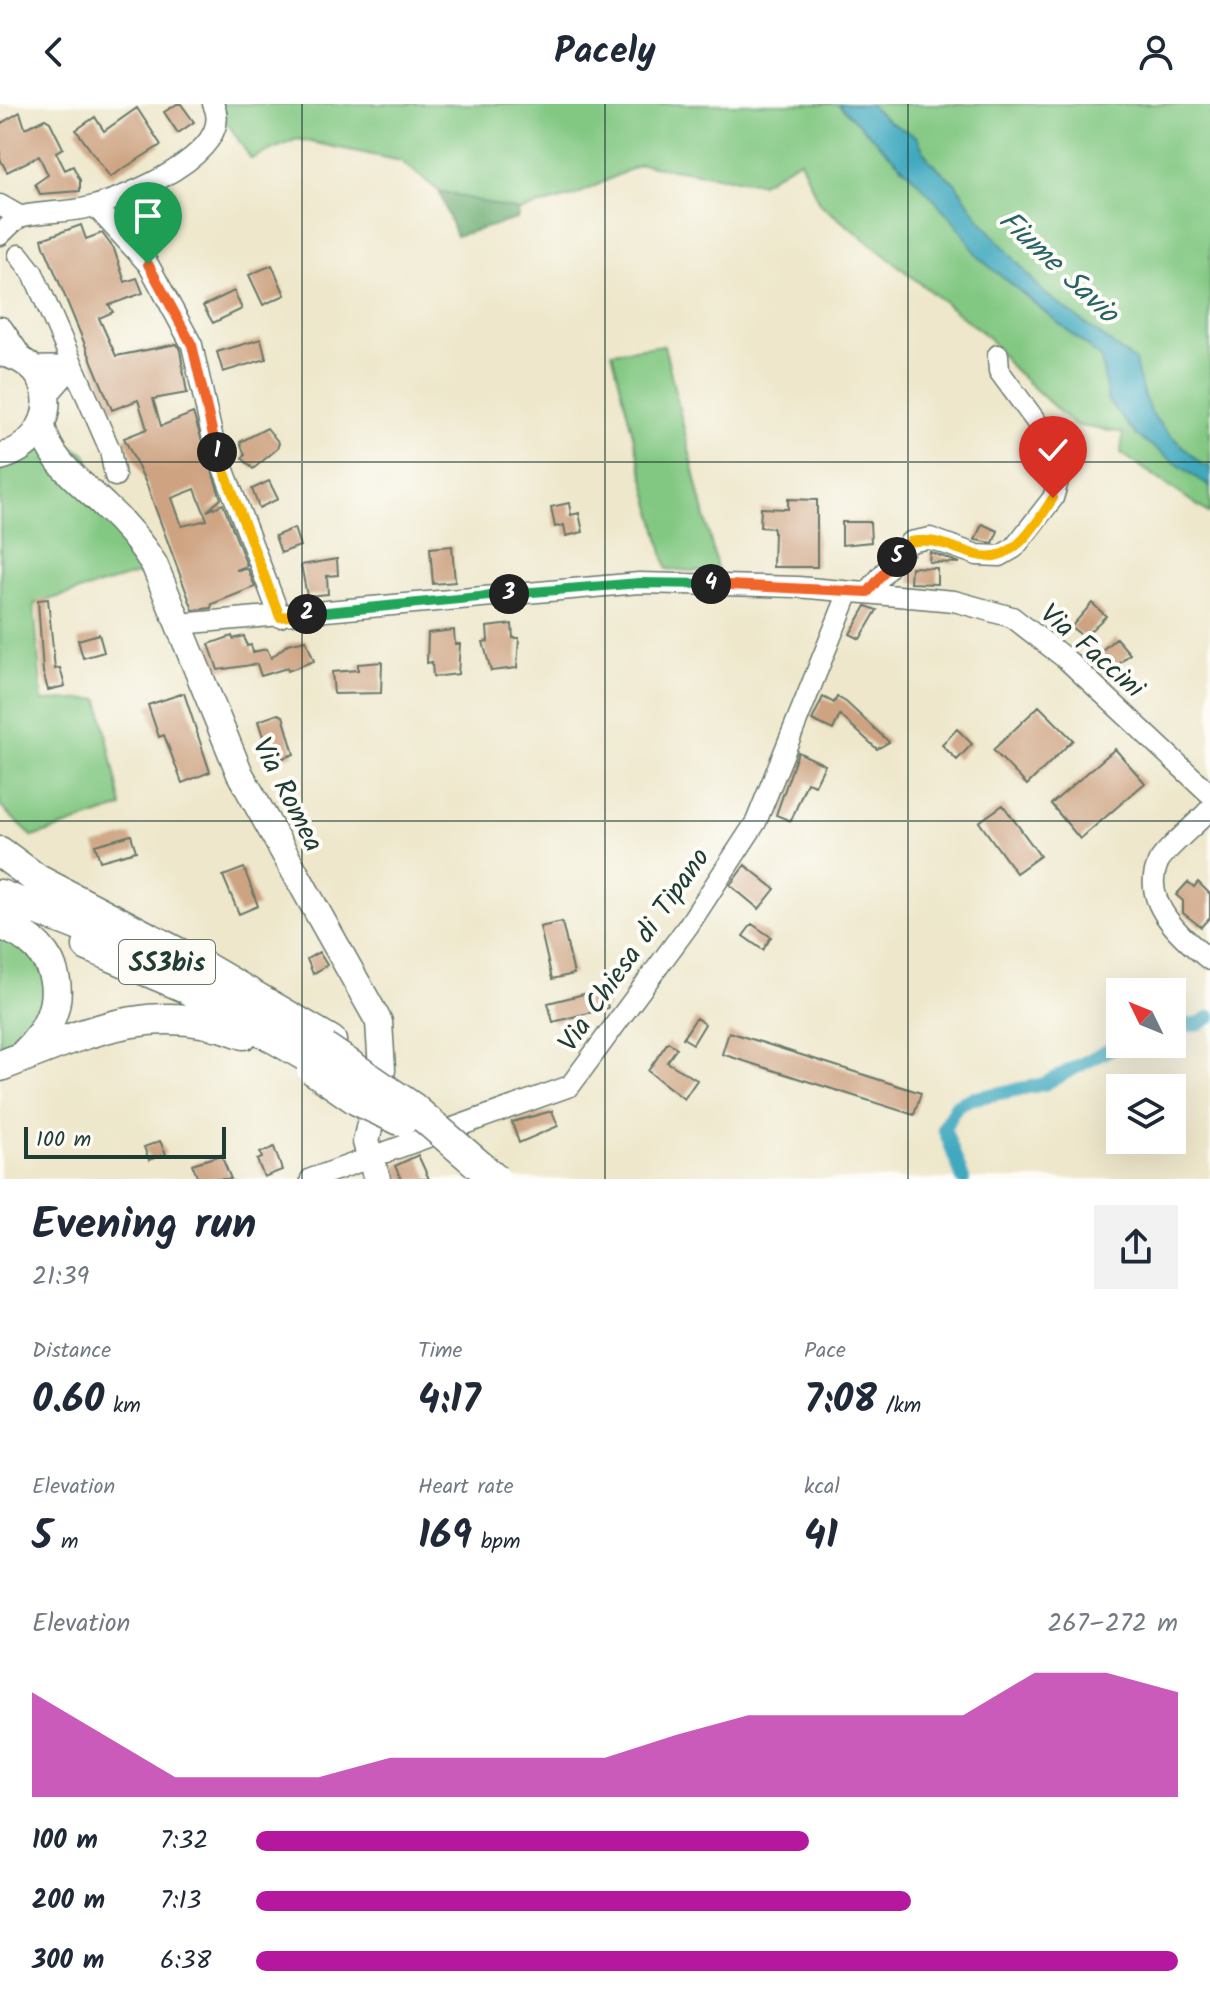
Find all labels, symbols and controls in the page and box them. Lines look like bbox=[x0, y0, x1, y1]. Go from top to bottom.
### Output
text: Pacely bbox=[554, 24, 656, 81]
icon: back bbox=[32, 30, 76, 74]
icon: person bbox=[1134, 30, 1178, 74]
pin bbox=[114, 182, 182, 264]
icon: arrive bbox=[126, 194, 170, 238]
water label: Fiume Savio bbox=[986, 199, 1131, 338]
pin bbox=[1019, 416, 1087, 498]
icon: check bbox=[1031, 428, 1075, 472]
pin: 1 bbox=[197, 432, 237, 472]
text: 1 bbox=[214, 434, 220, 469]
pin: 5 bbox=[877, 537, 917, 577]
text: 5 bbox=[891, 539, 903, 574]
pin: 4 bbox=[691, 564, 731, 604]
text: 4 bbox=[705, 566, 717, 601]
pin: 3 bbox=[489, 574, 529, 614]
text: 3 bbox=[503, 576, 515, 611]
street label: Via Faccini bbox=[1029, 593, 1155, 711]
pin: 2 bbox=[287, 594, 327, 634]
text: 2 bbox=[301, 596, 313, 631]
street label: Via Romea bbox=[239, 730, 335, 860]
street label: Via Chiesa di Tipano bbox=[548, 839, 723, 1062]
road number: SS3bis bbox=[119, 940, 215, 984]
north arrow bbox=[1106, 978, 1186, 1058]
map controls bbox=[1106, 978, 1186, 1154]
button: layers bbox=[1106, 1074, 1186, 1154]
scale bar bbox=[24, 1123, 226, 1159]
text: 100 m bbox=[36, 1123, 91, 1158]
text: Evening run bbox=[32, 1191, 256, 1261]
button: share bbox=[1094, 1205, 1178, 1289]
text: 21:39 bbox=[32, 1256, 89, 1298]
text: Distance bbox=[32, 1334, 111, 1369]
text: Time bbox=[418, 1334, 462, 1369]
text: Pace bbox=[804, 1334, 846, 1369]
text: 0.60 bbox=[32, 1369, 104, 1433]
text: 4:17 bbox=[418, 1369, 481, 1433]
text: 7:08 bbox=[804, 1369, 877, 1433]
text: km bbox=[104, 1389, 141, 1424]
text: /km bbox=[877, 1389, 921, 1424]
text: Elevation bbox=[32, 1470, 115, 1505]
text: Heart rate bbox=[418, 1470, 514, 1505]
text: kcal bbox=[804, 1470, 840, 1505]
text: 5 bbox=[32, 1505, 52, 1569]
text: 169 bbox=[418, 1505, 472, 1569]
text: 41 bbox=[804, 1505, 838, 1569]
text: m bbox=[52, 1525, 79, 1560]
text: bpm bbox=[472, 1525, 520, 1560]
text: Elevation bbox=[32, 1603, 130, 1645]
text: 267–272 m bbox=[1047, 1603, 1178, 1645]
text: 100 m bbox=[32, 1820, 98, 1862]
text: 7:32 bbox=[160, 1820, 208, 1862]
text: 200 m bbox=[32, 1880, 105, 1922]
text: 7:13 bbox=[160, 1880, 201, 1922]
text: 300 m bbox=[32, 1940, 104, 1982]
text: 6:38 bbox=[160, 1940, 211, 1982]

